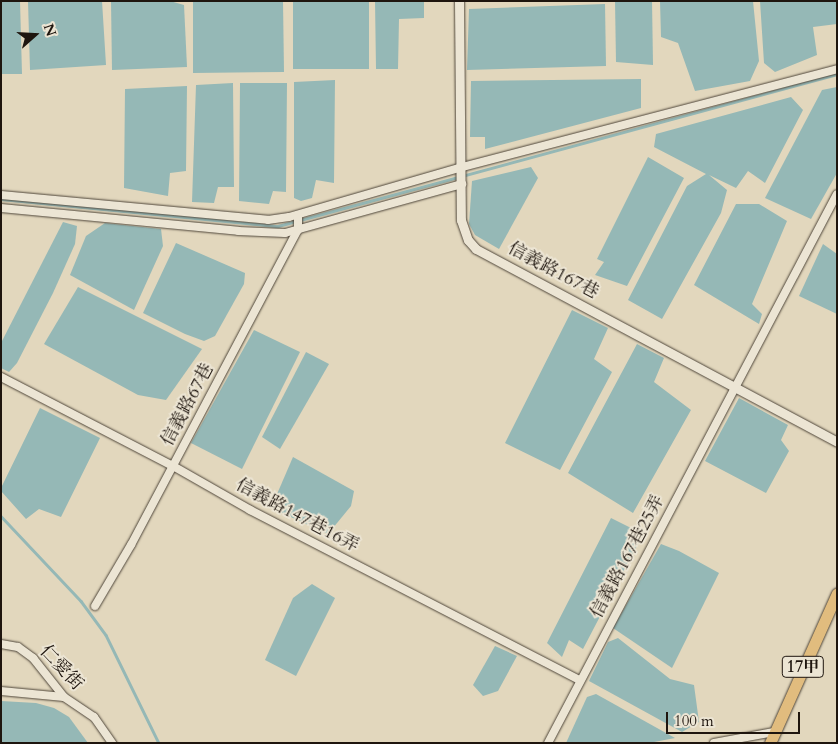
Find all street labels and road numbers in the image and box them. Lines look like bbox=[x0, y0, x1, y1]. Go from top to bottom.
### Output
street label: 信義路167巷 bbox=[504, 238, 602, 304]
street label: 信義路67巷 bbox=[157, 360, 219, 450]
street label: 信義路147巷16弄 bbox=[232, 475, 362, 557]
street label: 信義路167巷25弄 bbox=[587, 492, 669, 622]
street label: 仁愛街 bbox=[35, 641, 87, 695]
road number: 17甲 bbox=[782, 654, 824, 680]

